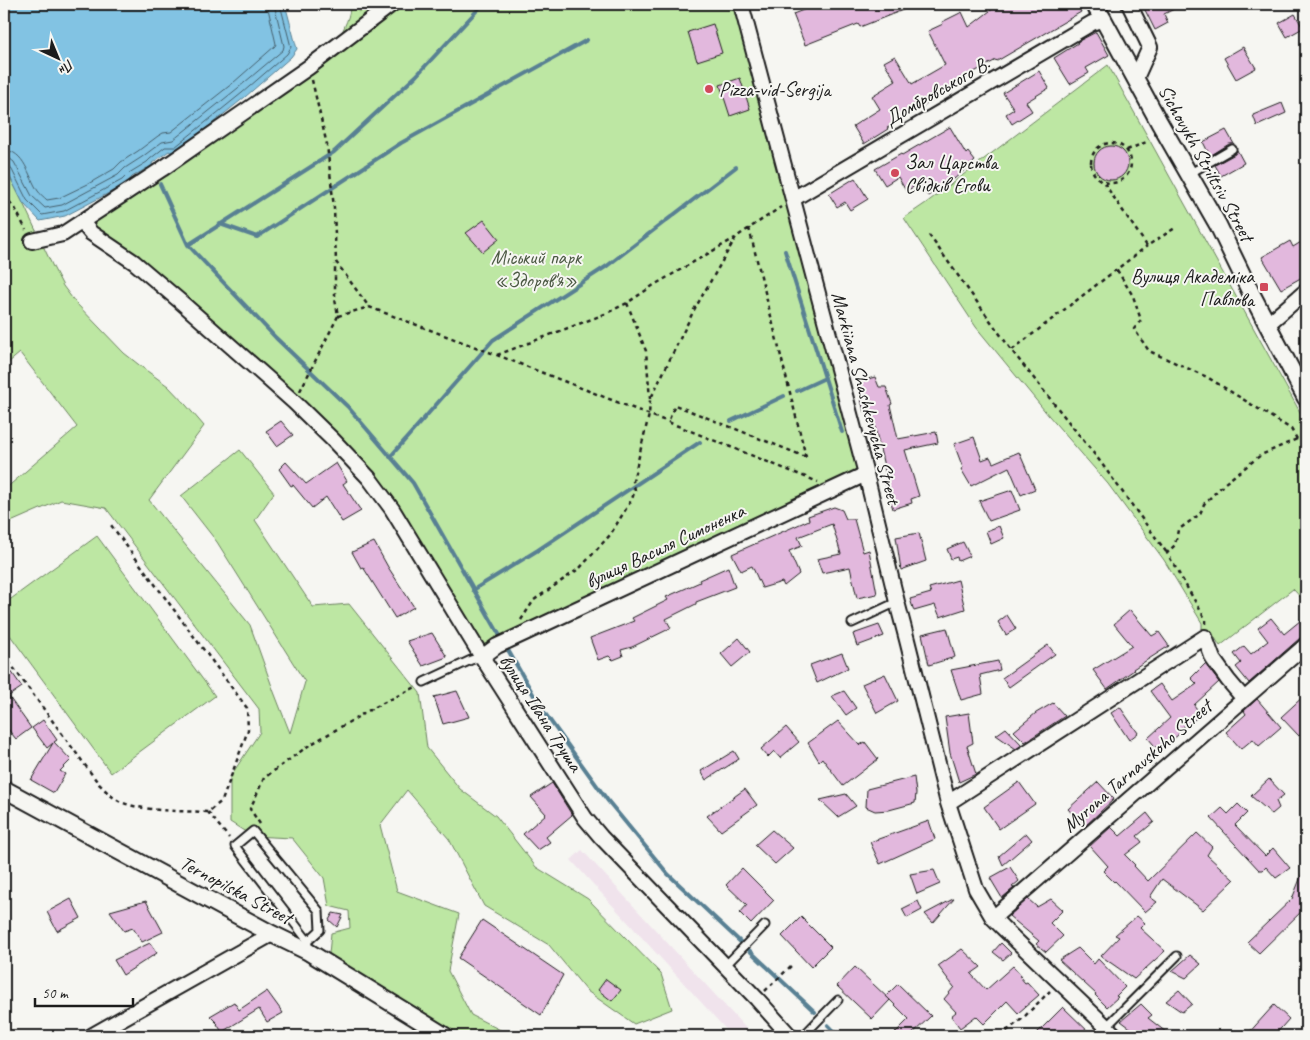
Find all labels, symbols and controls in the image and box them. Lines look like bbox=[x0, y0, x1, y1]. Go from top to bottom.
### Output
north arrow bbox=[32, 32, 82, 82]
street label: Домбровського В. bbox=[880, 51, 994, 131]
text: Пн bbox=[55, 56, 78, 79]
place label: Pizza-vid-Sergija bbox=[719, 77, 832, 102]
street label: Sichovykh Striltsiv Street bbox=[1153, 80, 1261, 249]
marker: Pizza-vid-Sergija bbox=[703, 83, 715, 95]
place label: Зал Царства Свідків Єгови bbox=[905, 150, 999, 198]
marker: Зал Царства Свідків Єгови bbox=[889, 167, 901, 179]
park label: Міський парк «Здоров'я» bbox=[491, 245, 583, 293]
place label: Вулиця Академіка Павлова bbox=[1131, 264, 1256, 312]
marker: Вулиця Академіка Павлова bbox=[1258, 281, 1270, 293]
street label: Markiiana Shashkevycha Street bbox=[826, 289, 907, 509]
street label: вулиця Василя Симоненка bbox=[581, 498, 750, 594]
street label: вулиця Івана Труша bbox=[494, 650, 589, 777]
street label: Myrona Tarnavskoho Street bbox=[1057, 692, 1219, 838]
street label: Ternopilska Street bbox=[176, 850, 299, 932]
scale bar bbox=[35, 975, 132, 1007]
text: 50 m bbox=[42, 984, 69, 1003]

